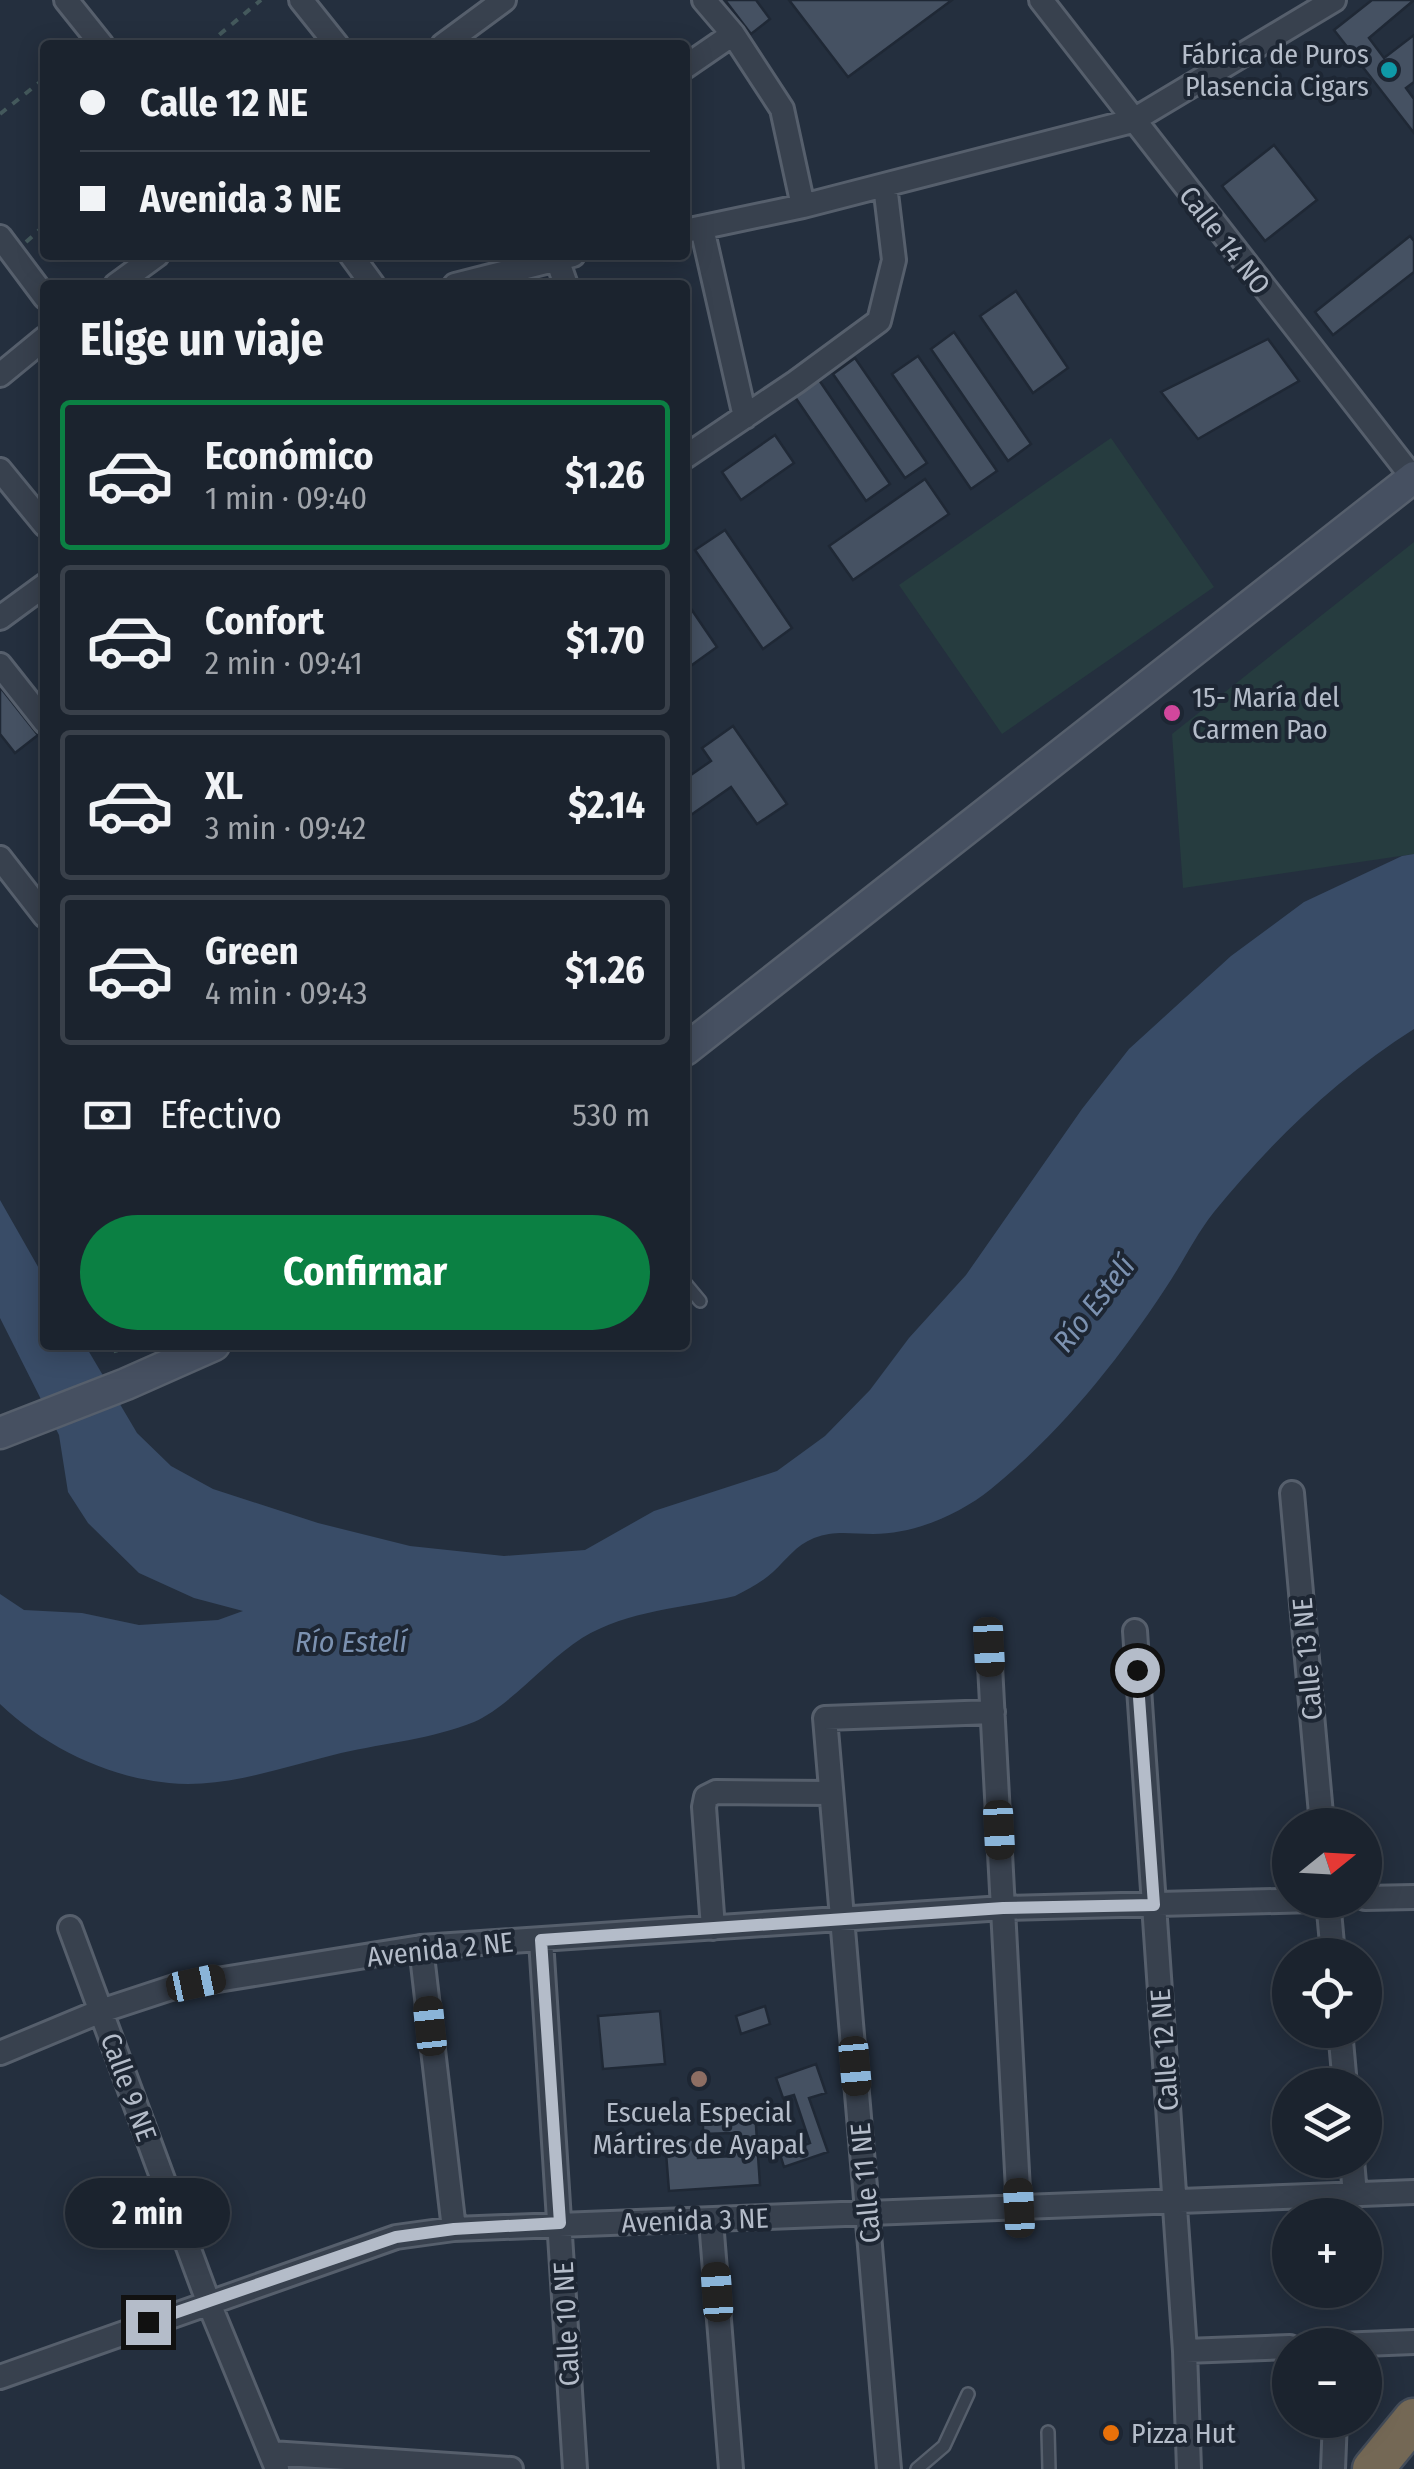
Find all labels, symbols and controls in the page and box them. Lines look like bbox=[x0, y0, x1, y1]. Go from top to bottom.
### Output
place label: Fábrica de Puros Plasencia Cigars bbox=[1181, 38, 1369, 103]
marker: Fábrica de Puros Plasencia Cigars bbox=[1378, 59, 1400, 81]
text: Calle 12 NE bbox=[140, 80, 308, 126]
text: Avenida 3 NE bbox=[140, 176, 341, 222]
street label: Calle 14 NO bbox=[1172, 180, 1277, 301]
text: Elige un viaje bbox=[80, 313, 324, 367]
icon: car bbox=[85, 430, 175, 520]
text: Económico bbox=[205, 433, 374, 479]
text: $1.26 bbox=[565, 452, 645, 498]
text: 1 min · 09:40 bbox=[205, 479, 367, 517]
icon: car bbox=[85, 595, 175, 685]
text: Confort bbox=[205, 598, 324, 644]
text: $1.70 bbox=[566, 617, 645, 663]
text: 2 min · 09:41 bbox=[205, 644, 363, 682]
place label: 15- María del Carmen Pao bbox=[1192, 681, 1340, 746]
marker: 15- María del Carmen Pao bbox=[1161, 702, 1183, 724]
icon: car bbox=[85, 760, 175, 850]
text: XL bbox=[205, 763, 243, 809]
text: $2.14 bbox=[568, 782, 645, 828]
text: 3 min · 09:42 bbox=[205, 809, 366, 847]
icon: car bbox=[85, 925, 175, 1015]
text: Green bbox=[205, 928, 299, 974]
text: $1.26 bbox=[565, 947, 645, 993]
text: 4 min · 09:43 bbox=[205, 974, 367, 1012]
icon: cash bbox=[80, 1088, 135, 1143]
text: Efectivo bbox=[160, 1092, 282, 1138]
text: 530 m bbox=[572, 1096, 650, 1134]
button: Confirmar bbox=[80, 1215, 650, 1330]
water label: Río Estelí bbox=[1045, 1248, 1144, 1359]
street label: Calle 13 NE bbox=[1286, 1596, 1329, 1722]
car bbox=[972, 1616, 1006, 1678]
water label: Río Estelí bbox=[295, 1624, 408, 1660]
route start bbox=[1115, 1648, 1160, 1693]
car bbox=[982, 1799, 1016, 1861]
north arrow bbox=[1272, 1808, 1382, 1918]
map controls bbox=[1272, 1808, 1382, 2438]
street label: Avenida 2 NE bbox=[365, 1925, 515, 1974]
button: locate bbox=[1272, 1938, 1382, 2048]
car bbox=[164, 1962, 228, 2004]
street label: Calle 12 NE bbox=[1144, 1988, 1185, 2112]
car bbox=[412, 1995, 448, 2057]
street label: Calle 9 NE bbox=[94, 2029, 163, 2146]
car bbox=[837, 2035, 873, 2097]
marker: Escuela Especial Mártires de Ayapal bbox=[688, 2068, 710, 2090]
button: layers bbox=[1272, 2068, 1382, 2178]
place label: Escuela Especial Mártires de Ayapal bbox=[593, 2096, 805, 2161]
street label: Calle 11 NE bbox=[844, 2121, 887, 2244]
callout: 2 min bbox=[66, 2177, 230, 2247]
car bbox=[1002, 2177, 1036, 2239]
text: 2 min bbox=[112, 2194, 183, 2232]
button: + bbox=[1272, 2198, 1382, 2308]
street label: Avenida 3 NE bbox=[621, 2201, 769, 2240]
street label: Calle 10 NE bbox=[547, 2261, 586, 2387]
car bbox=[700, 2261, 734, 2323]
route end bbox=[126, 2300, 171, 2345]
button: − bbox=[1272, 2328, 1382, 2438]
place label: Pizza Hut bbox=[1131, 2417, 1236, 2450]
marker: Pizza Hut bbox=[1100, 2422, 1122, 2444]

